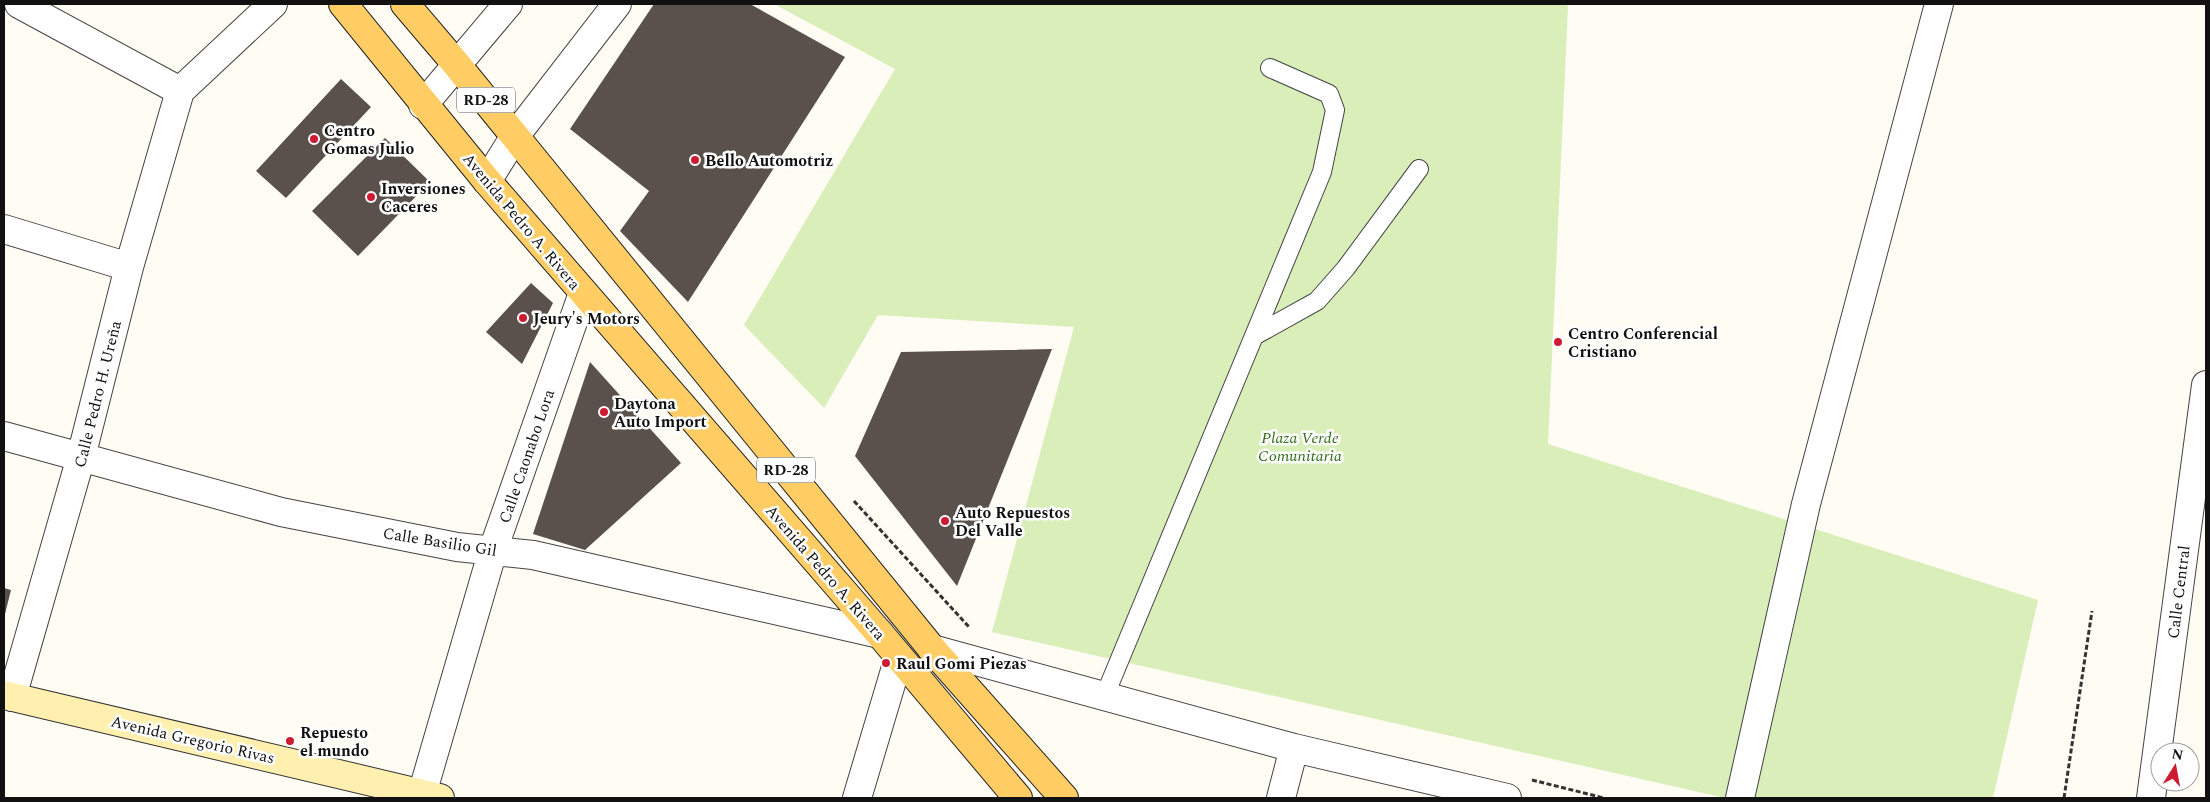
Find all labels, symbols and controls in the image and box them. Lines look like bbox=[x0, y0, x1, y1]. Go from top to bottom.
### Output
road number: RD-28 bbox=[457, 88, 515, 112]
place label: Centro Gomas Julio bbox=[324, 119, 414, 161]
marker: Centro Gomas Julio bbox=[308, 133, 320, 145]
street label: Avenida Pedro A. Rivera bbox=[457, 148, 586, 296]
place label: Bello Automotriz bbox=[705, 149, 833, 173]
marker: Bello Automotriz bbox=[689, 154, 701, 166]
place label: Inversiones Caceres bbox=[381, 177, 466, 219]
marker: Inversiones Caceres bbox=[365, 191, 377, 203]
place label: Jeury's Motors bbox=[533, 307, 640, 331]
marker: Jeury's Motors bbox=[517, 312, 529, 324]
street label: Calle Pedro H. Ureña bbox=[68, 318, 128, 470]
place label: Centro Conferencial Cristiano bbox=[1568, 322, 1718, 364]
marker: Centro Conferencial Cristiano bbox=[1552, 336, 1564, 348]
street label: Calle Caonabo Lora bbox=[493, 386, 561, 527]
place label: Daytona Auto Import bbox=[614, 392, 707, 434]
marker: Daytona Auto Import bbox=[598, 406, 610, 418]
park label: Plaza Verde Comunitaria bbox=[1258, 426, 1342, 468]
road number: RD-28 bbox=[757, 458, 815, 482]
street label: Avenida Pedro A. Rivera bbox=[760, 500, 891, 646]
place label: Auto Repuestos Del Valle bbox=[955, 501, 1070, 543]
marker: Auto Repuestos Del Valle bbox=[939, 515, 951, 527]
street label: Calle Basilio Gil bbox=[381, 521, 499, 563]
street label: Calle Central bbox=[2161, 544, 2197, 640]
place label: Raul Gomi Piezas bbox=[896, 652, 1027, 676]
marker: Raul Gomi Piezas bbox=[880, 657, 892, 669]
street label: Avenida Gregorio Rivas bbox=[109, 709, 277, 770]
place label: Repuesto el mundo bbox=[300, 721, 369, 763]
marker: Repuesto el mundo bbox=[284, 735, 296, 747]
north arrow bbox=[2150, 742, 2200, 792]
text: N bbox=[2170, 743, 2185, 766]

